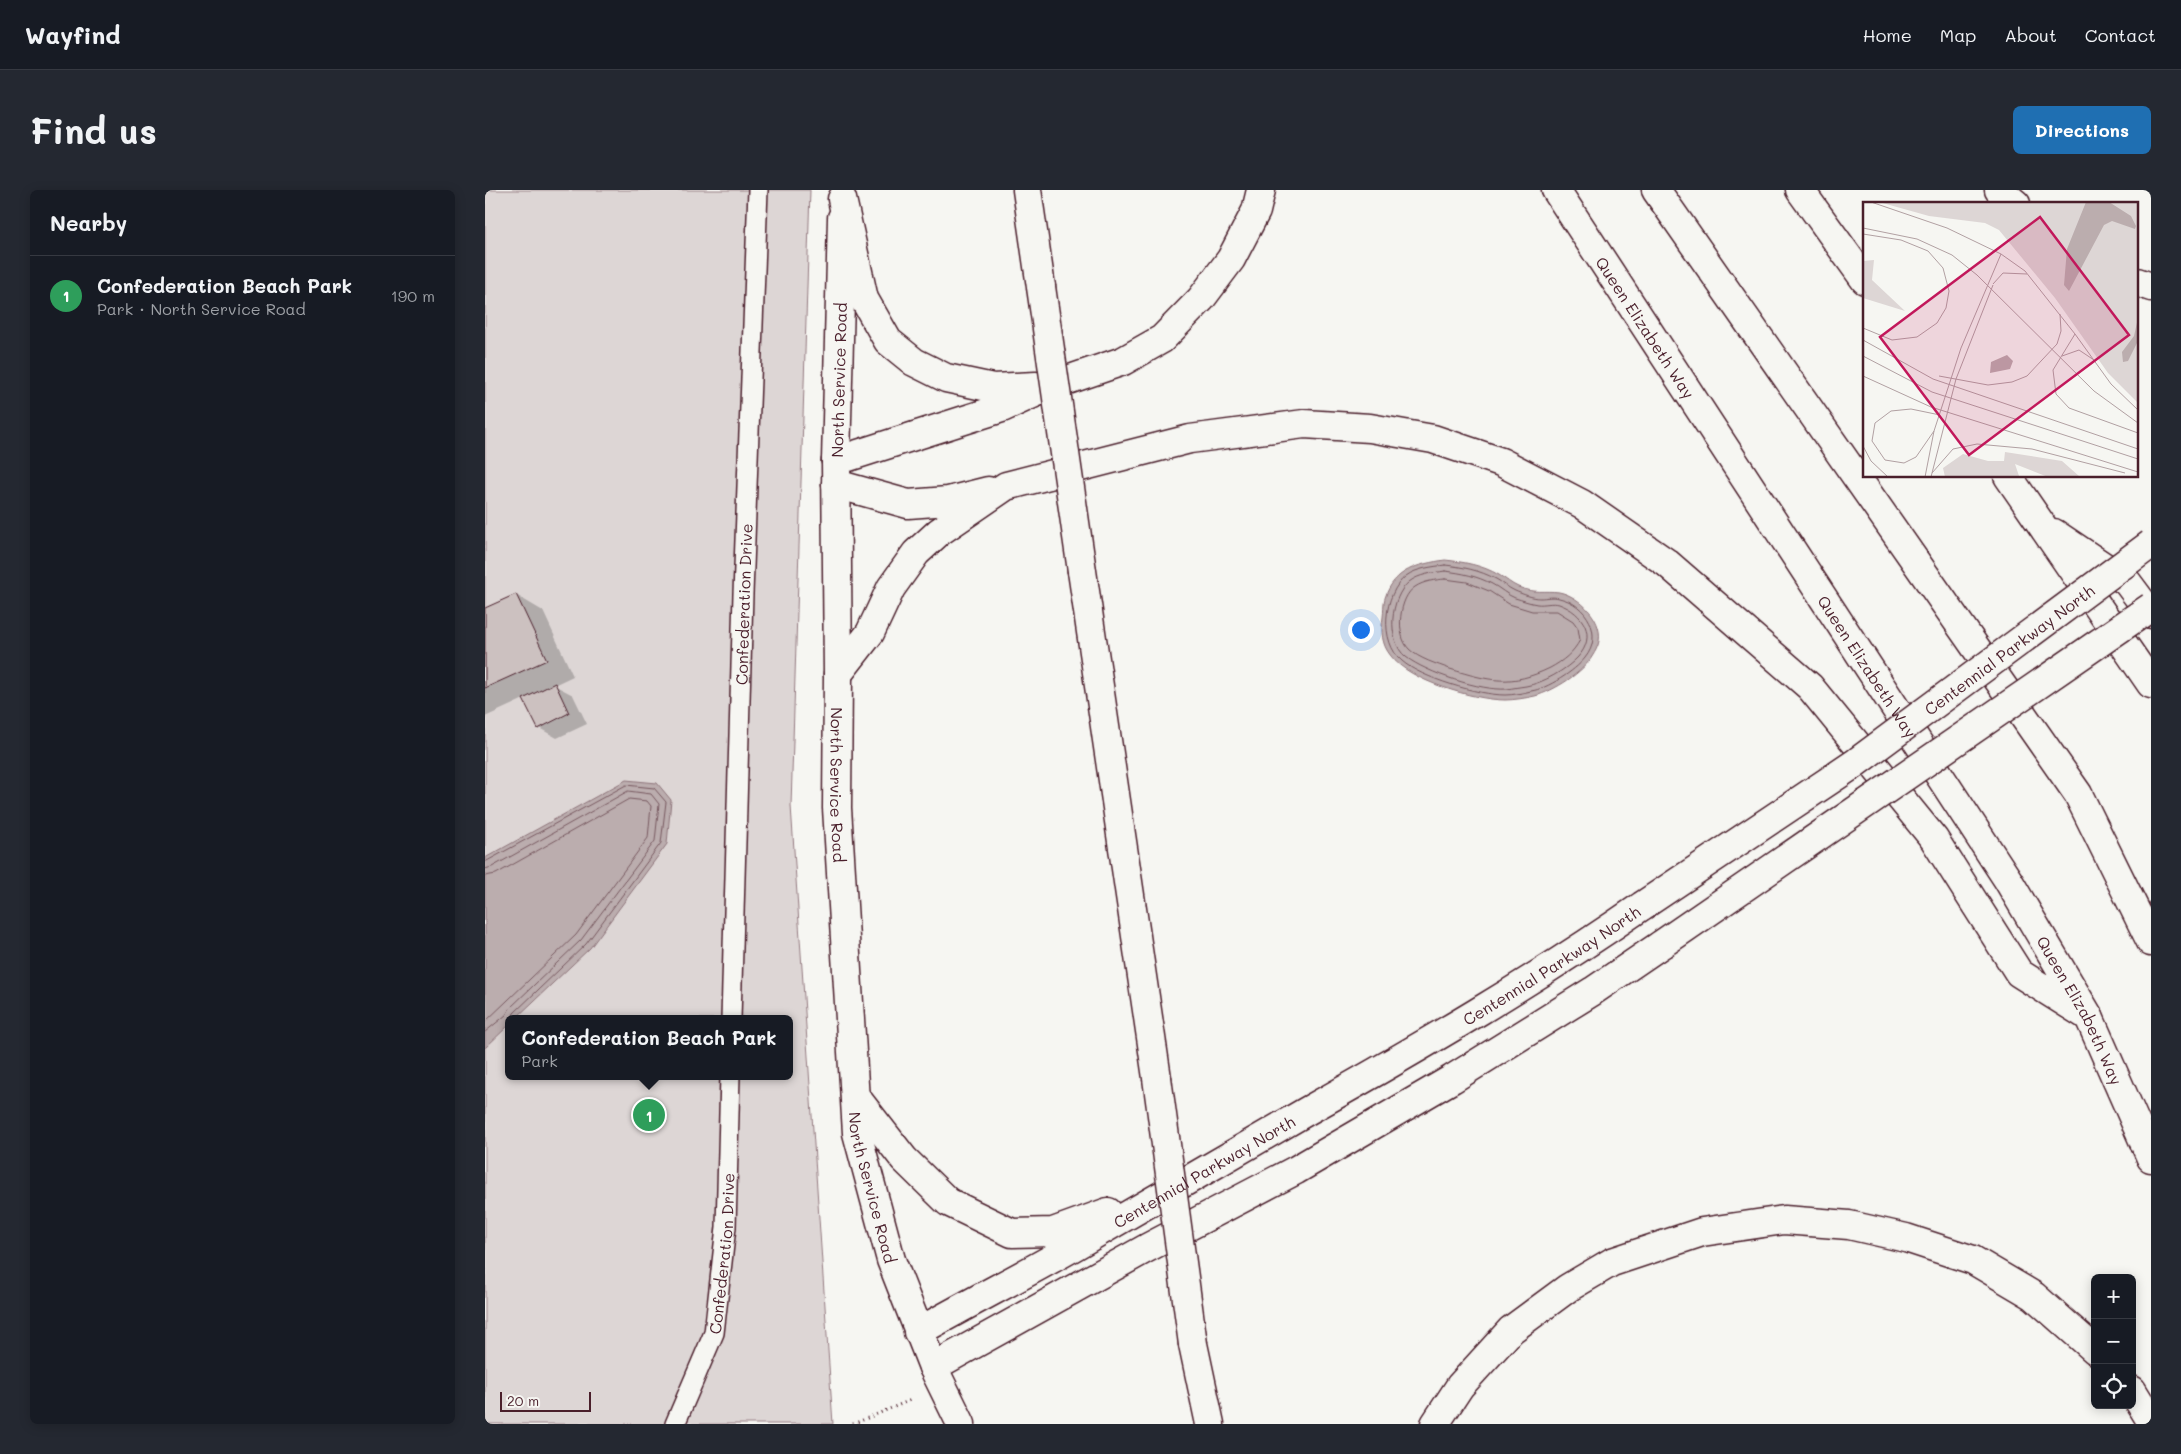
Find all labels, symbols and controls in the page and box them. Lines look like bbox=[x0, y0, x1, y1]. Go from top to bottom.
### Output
text: Wayfind bbox=[25, 19, 121, 50]
text: Home bbox=[1863, 23, 1912, 47]
text: Map bbox=[1940, 23, 1976, 47]
text: About bbox=[2004, 23, 2057, 47]
text: Contact bbox=[2085, 23, 2156, 47]
button: Directions bbox=[2013, 106, 2151, 154]
text: Find us bbox=[30, 107, 157, 153]
inset map bbox=[1863, 202, 2139, 478]
text: Nearby bbox=[50, 209, 127, 236]
street label: Queen Elizabeth Way bbox=[1592, 252, 1700, 402]
text: Confederation Beach Park bbox=[97, 273, 352, 298]
text: 1 bbox=[62, 285, 70, 306]
text: 190 m bbox=[391, 285, 435, 306]
text: Park · North Service Road bbox=[97, 298, 306, 319]
street label: North Service Road bbox=[826, 302, 850, 458]
street label: Confederation Drive bbox=[730, 523, 756, 685]
street label: Centennial Parkway North bbox=[1920, 579, 2098, 719]
street label: Queen Elizabeth Way bbox=[1814, 591, 1922, 741]
your location bbox=[1348, 617, 1374, 643]
street label: North Service Road bbox=[827, 707, 851, 863]
street label: Centennial Parkway North bbox=[1459, 900, 1644, 1029]
street label: Queen Elizabeth Way bbox=[2033, 932, 2128, 1088]
popup bbox=[505, 1015, 793, 1080]
text: Confederation Beach Park bbox=[522, 1025, 776, 1050]
text: Park bbox=[522, 1050, 558, 1071]
pin: 1 bbox=[633, 1096, 665, 1134]
street label: Centennial Parkway North bbox=[1109, 1110, 1298, 1232]
street label: North Service Road bbox=[845, 1111, 902, 1265]
street label: Confederation Drive bbox=[703, 1173, 738, 1335]
map controls bbox=[2091, 1274, 2136, 1409]
button: + bbox=[2091, 1274, 2136, 1319]
button: − bbox=[2091, 1319, 2136, 1364]
button: locate bbox=[2091, 1364, 2136, 1409]
scale bar bbox=[500, 1389, 591, 1412]
text: 20 m bbox=[507, 1391, 539, 1410]

